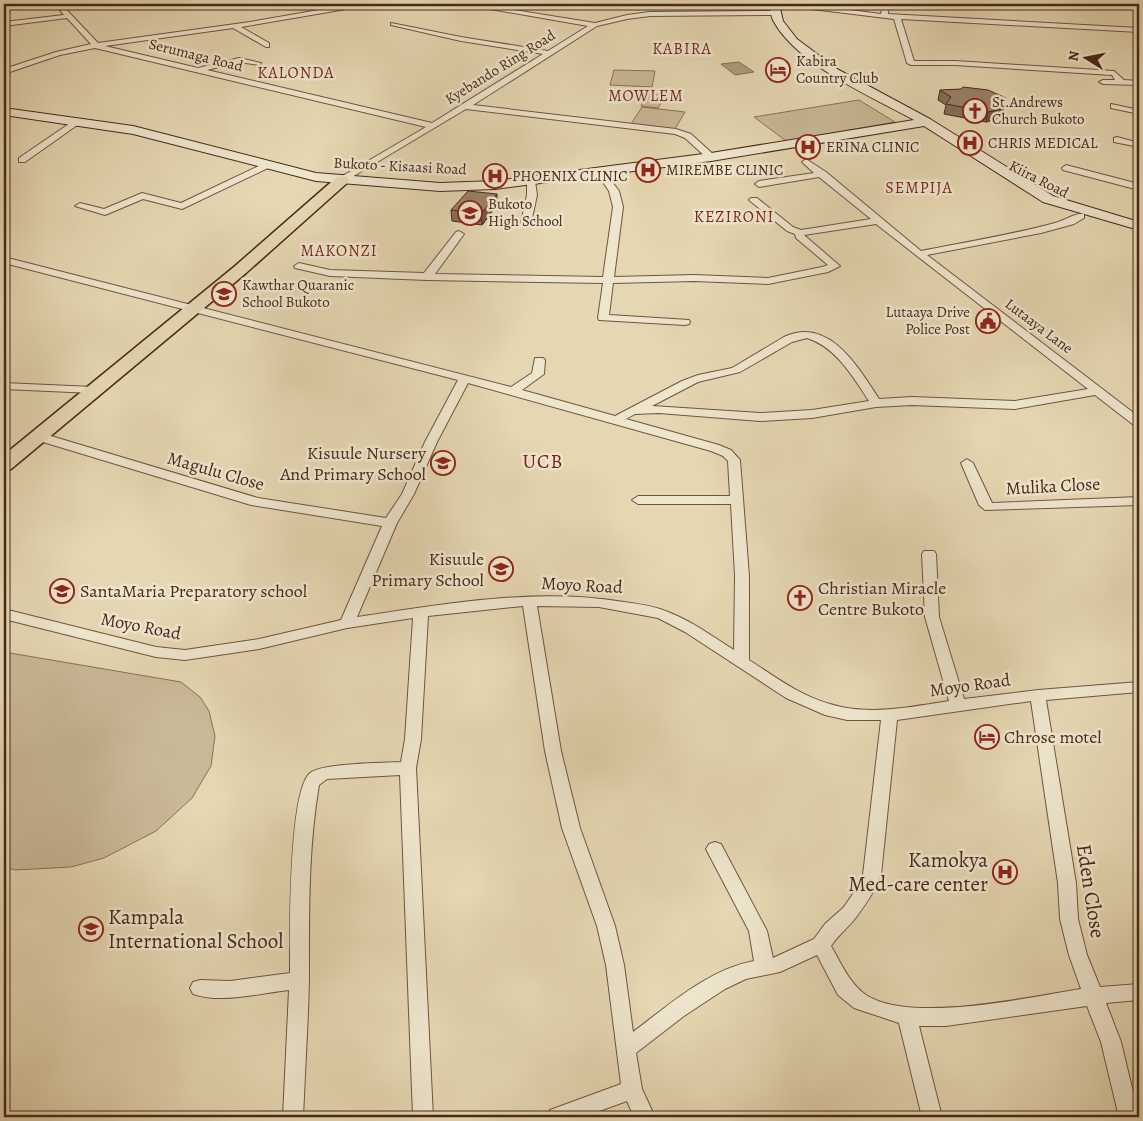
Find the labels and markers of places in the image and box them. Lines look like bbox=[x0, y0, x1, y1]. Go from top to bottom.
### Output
place label: Kabira Country Club bbox=[796, 51, 879, 88]
hotel icon: Kabira Country Club bbox=[765, 57, 791, 83]
place label: St.Andrews Church Bukoto bbox=[992, 92, 1085, 129]
church icon: St.Andrews Church Bukoto bbox=[962, 98, 988, 124]
hospital icon: CHRIS MEDICAL bbox=[957, 130, 983, 156]
place label: CHRIS MEDICAL bbox=[988, 133, 1098, 153]
hospital icon: ERINA CLINIC bbox=[795, 134, 821, 160]
place label: ERINA CLINIC bbox=[826, 137, 920, 157]
hospital icon: MIREMBE CLINIC bbox=[635, 157, 661, 183]
place label: MIREMBE CLINIC bbox=[666, 160, 783, 180]
hospital icon: PHOENIX CLINIC bbox=[482, 163, 508, 189]
place label: PHOENIX CLINIC bbox=[512, 166, 628, 186]
place label: Bukoto High School bbox=[488, 194, 563, 231]
school or university icon: Bukoto High School bbox=[457, 200, 483, 226]
place label: Kawthar Quaranic School Bukoto bbox=[242, 275, 354, 312]
school or university icon: Kawthar Quaranic School Bukoto bbox=[211, 281, 237, 307]
place label: Lutaaya Drive Police Post bbox=[886, 302, 970, 339]
public building icon: Lutaaya Drive Police Post bbox=[975, 308, 1001, 334]
place label: Kisuule Nursery And Primary School bbox=[279, 441, 427, 486]
school or university icon: Kisuule Nursery And Primary School bbox=[430, 450, 456, 476]
place label: Kisuule Primary School bbox=[371, 547, 485, 592]
school or university icon: Kisuule Primary School bbox=[488, 556, 514, 582]
place label: Christian Miracle Centre Bukoto bbox=[818, 576, 946, 621]
school or university icon: SantaMaria Preparatory school bbox=[49, 578, 75, 604]
place label: SantaMaria Preparatory school bbox=[80, 579, 308, 603]
church icon: Christian Miracle Centre Bukoto bbox=[787, 585, 813, 611]
hotel icon: Chrose motel bbox=[974, 724, 1000, 750]
place label: Chrose motel bbox=[1004, 725, 1102, 749]
place label: Kamokya Med-care center bbox=[848, 846, 988, 898]
hospital icon: Kamokya Med-care center bbox=[992, 859, 1018, 885]
place label: Kampala International School bbox=[108, 903, 283, 955]
school or university icon: Kampala International School bbox=[78, 916, 104, 942]

